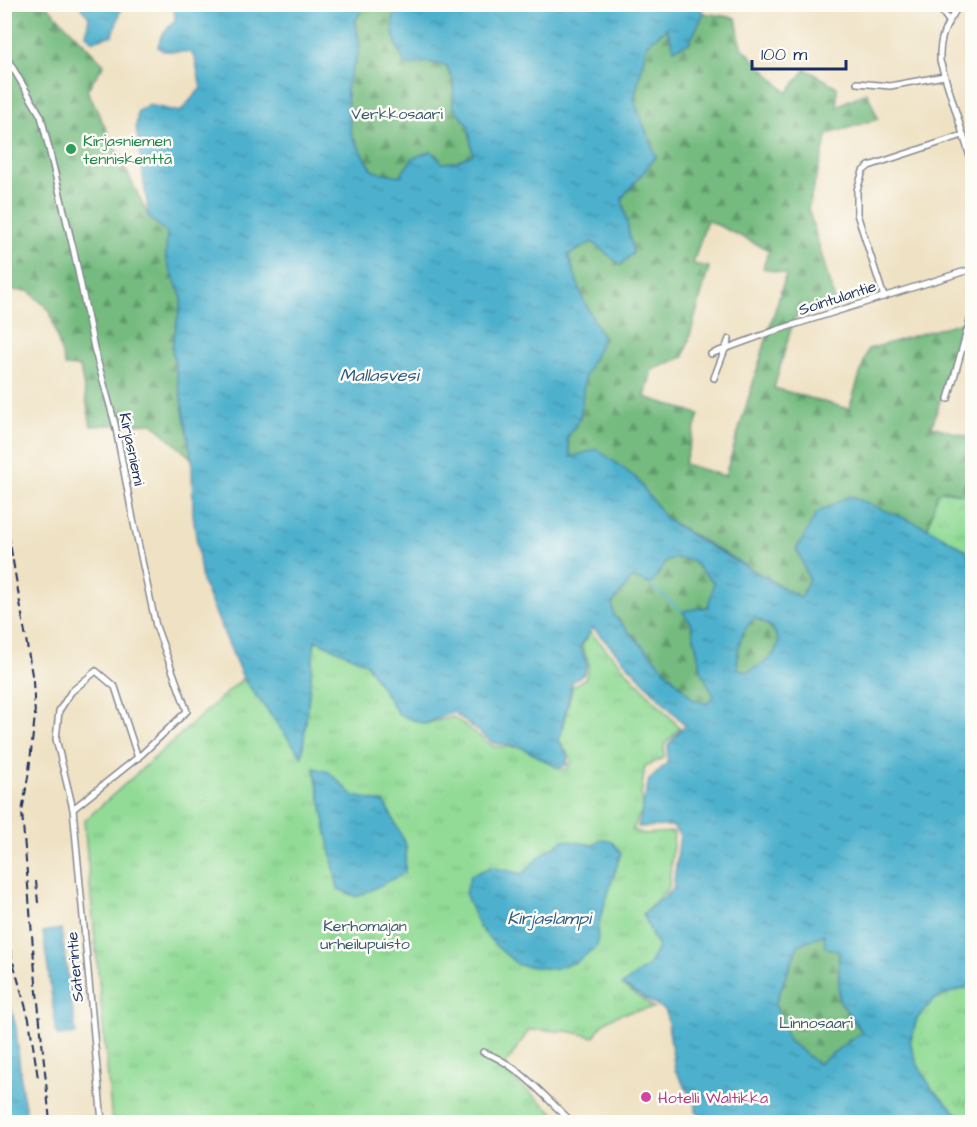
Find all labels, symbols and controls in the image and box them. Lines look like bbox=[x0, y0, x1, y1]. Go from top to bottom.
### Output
scale bar bbox=[752, 33, 846, 71]
text: 100 m bbox=[761, 42, 807, 67]
park label: Verkkosaari bbox=[351, 103, 443, 125]
place label: Kirjasniemen tenniskenttä bbox=[83, 130, 172, 170]
marker: Kirjasniemen tenniskenttä bbox=[64, 142, 78, 156]
street label: Sointulantie bbox=[796, 275, 879, 321]
water label: Mallasvesi bbox=[340, 363, 421, 388]
street label: Kirjasniemi bbox=[114, 411, 151, 488]
water label: Kirjaslampi bbox=[507, 906, 593, 931]
park label: Kerhomajan urheilupuisto bbox=[320, 915, 410, 955]
street label: Säterintie bbox=[61, 931, 89, 1003]
park label: Linnosaari bbox=[779, 1012, 854, 1034]
place label: Hotelli Waltikka bbox=[658, 1087, 768, 1109]
marker: Hotelli Waltikka bbox=[639, 1090, 653, 1104]

